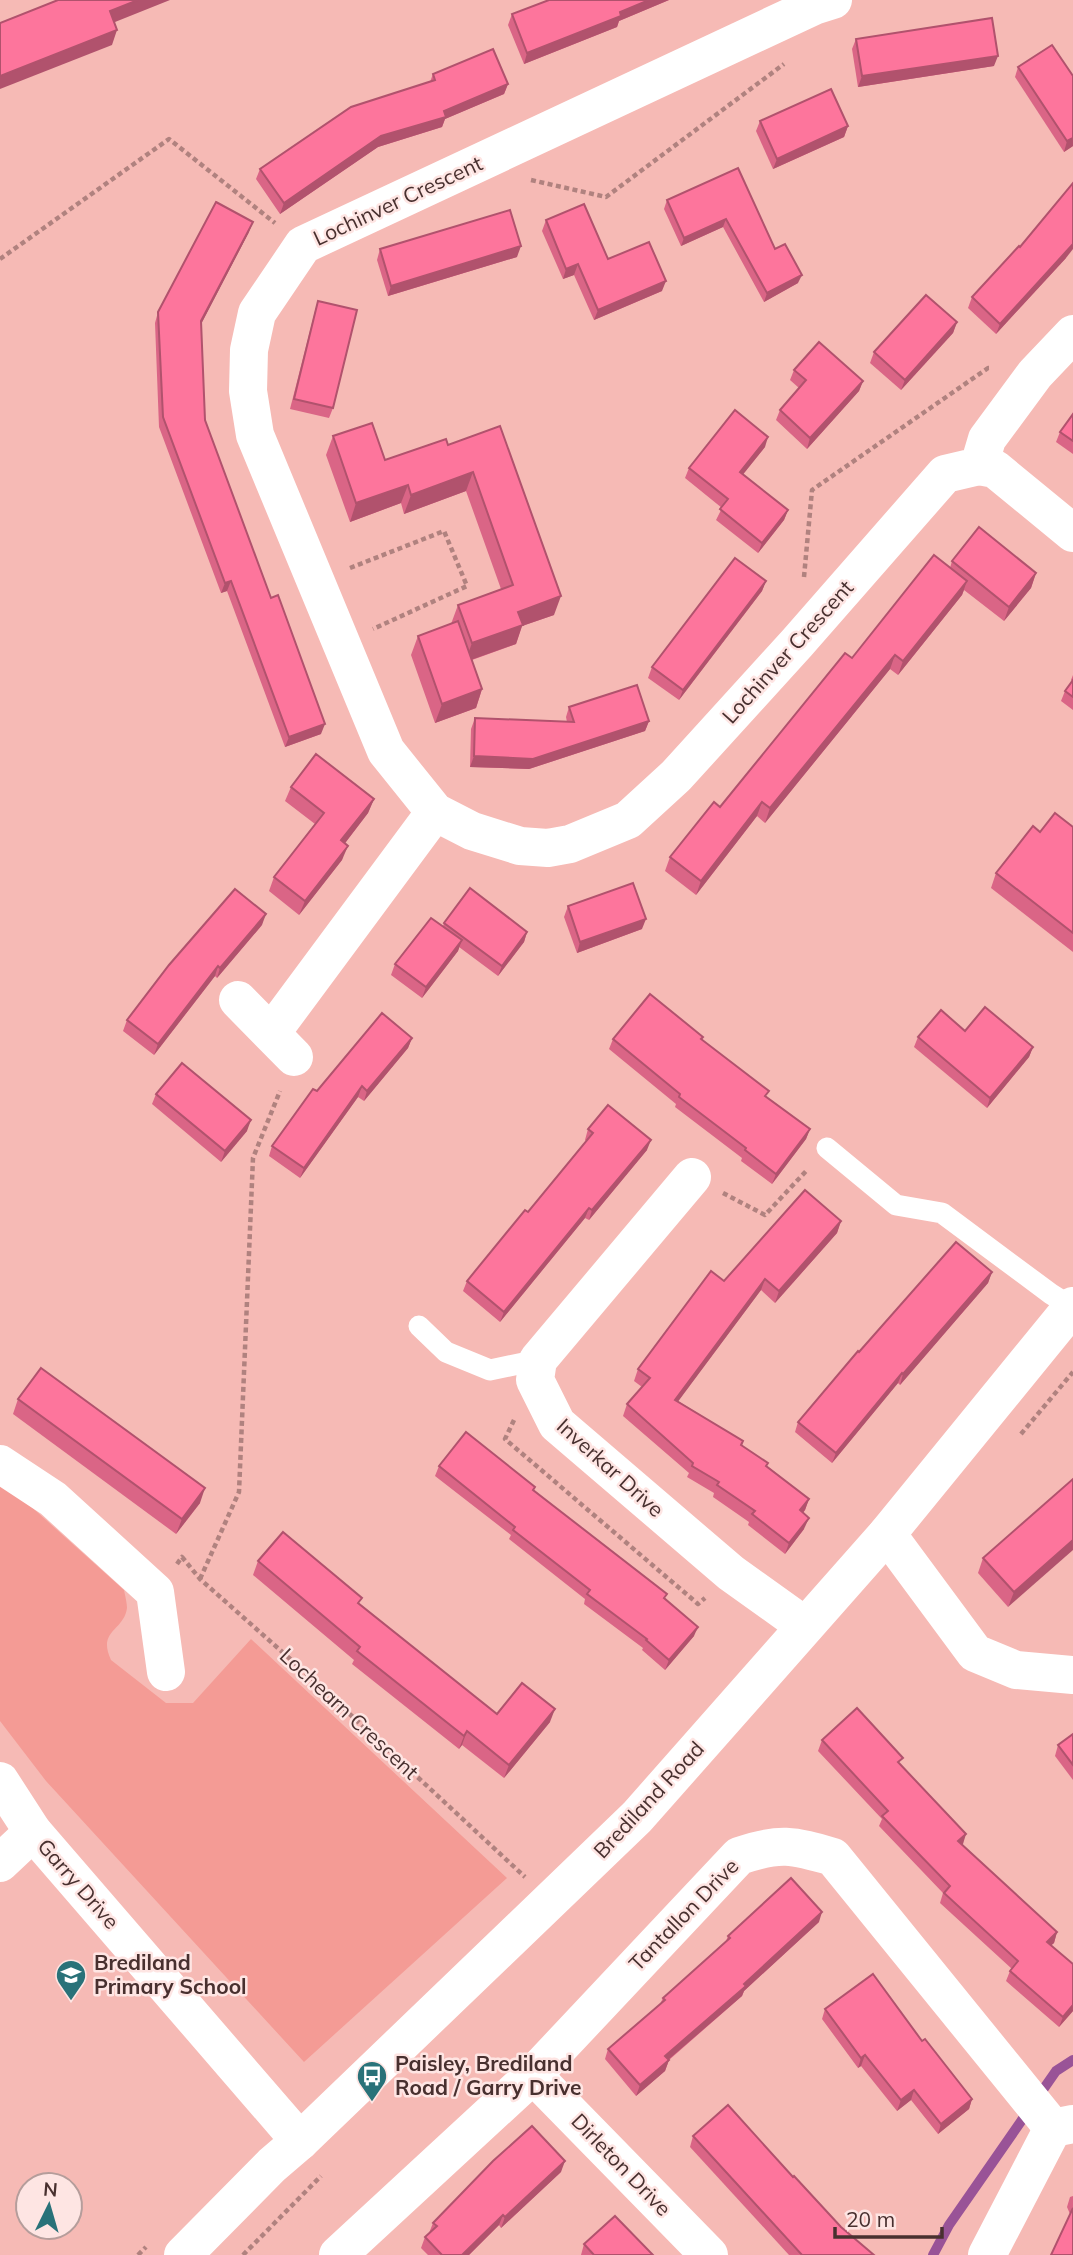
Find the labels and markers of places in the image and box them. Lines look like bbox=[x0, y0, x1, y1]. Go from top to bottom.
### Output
place label: Brediland Primary School bbox=[94, 1949, 247, 1999]
school or university icon: Brediland Primary School bbox=[54, 1958, 88, 2002]
place label: Paisley, Brediland Road / Garry Drive bbox=[395, 2050, 581, 2100]
bus stop icon: Paisley, Brediland Road / Garry Drive bbox=[355, 2059, 389, 2103]

